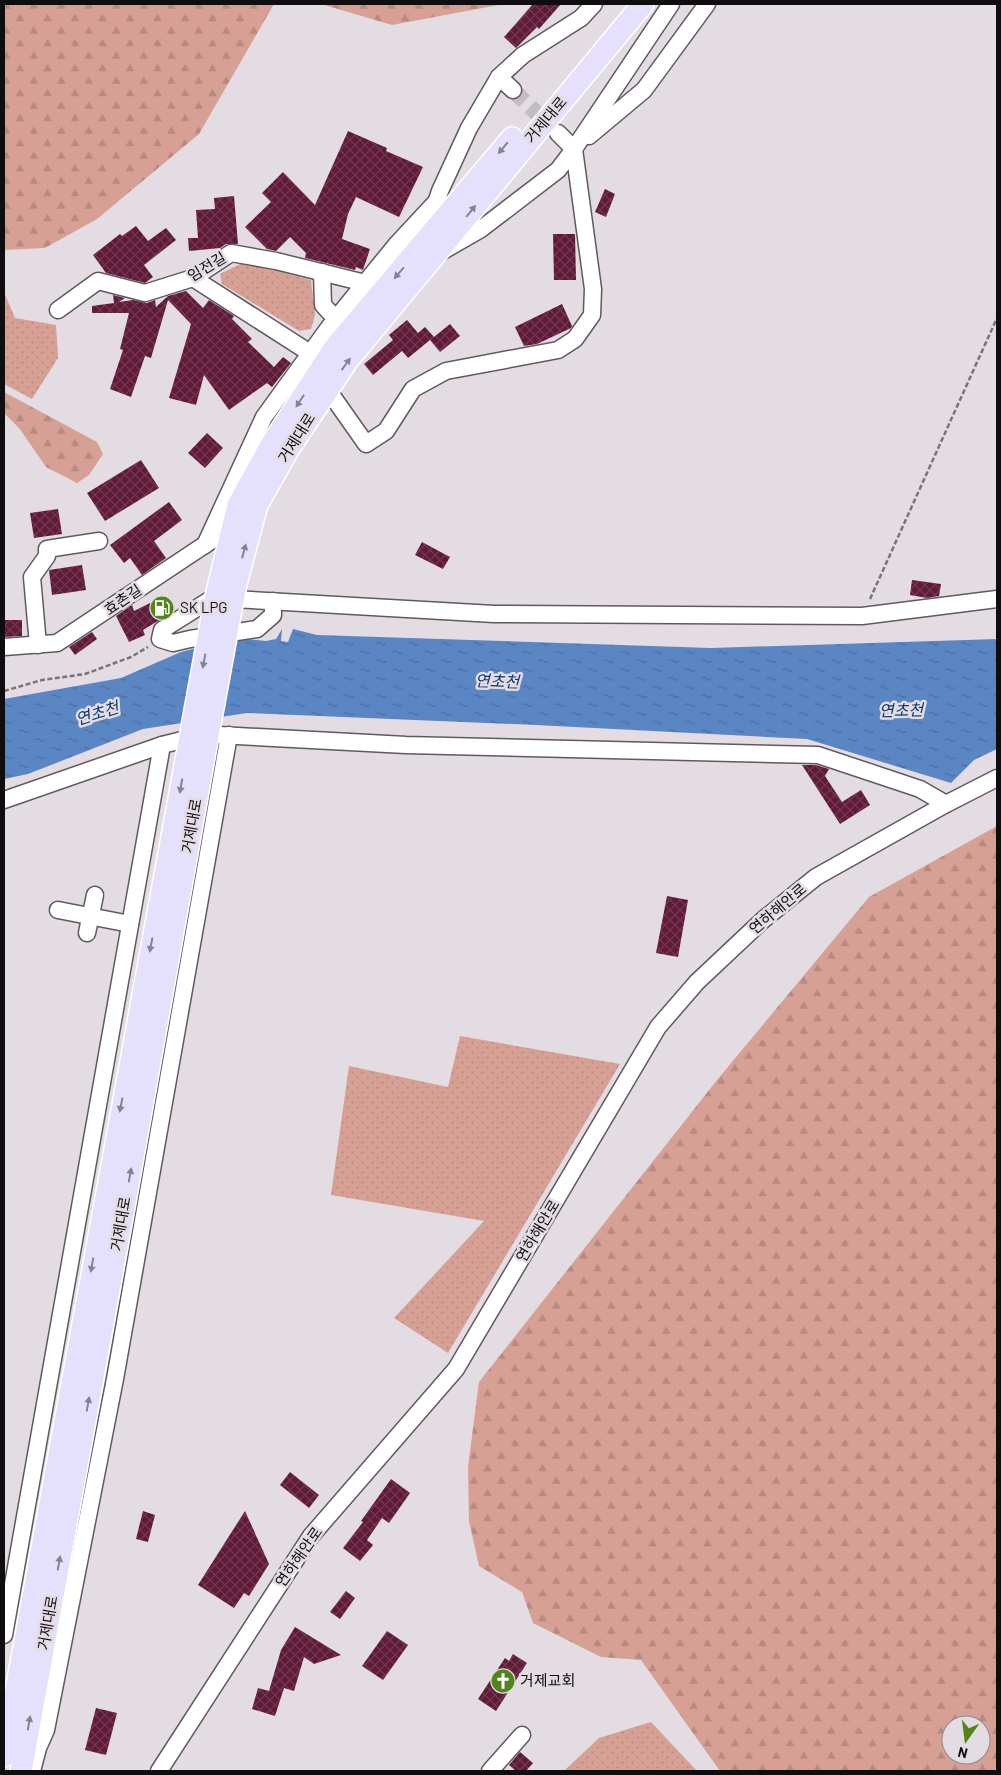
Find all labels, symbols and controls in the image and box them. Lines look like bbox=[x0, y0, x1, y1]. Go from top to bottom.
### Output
street label: 거제대로 bbox=[521, 92, 570, 146]
one-way arrow bbox=[498, 142, 509, 155]
one-way arrow bbox=[466, 205, 477, 218]
street label: 임전길 bbox=[184, 248, 229, 285]
one-way arrow bbox=[394, 267, 405, 279]
one-way arrow bbox=[341, 357, 351, 370]
one-way arrow bbox=[295, 395, 305, 408]
street label: 거제대로 bbox=[274, 409, 318, 466]
one-way arrow bbox=[241, 544, 249, 559]
street label: 효촌길 bbox=[100, 580, 145, 618]
fuel station icon: SK LPG bbox=[149, 595, 175, 621]
place label: SK LPG bbox=[180, 598, 228, 616]
one-way arrow bbox=[200, 653, 208, 668]
water label: 연초천 bbox=[475, 670, 522, 691]
water label: 연초천 bbox=[73, 696, 123, 728]
water label: 연초천 bbox=[879, 700, 926, 719]
one-way arrow bbox=[176, 778, 184, 794]
street label: 거제대로 bbox=[177, 797, 205, 855]
street label: 연하해안로 bbox=[745, 879, 810, 937]
one-way arrow bbox=[147, 938, 155, 953]
one-way arrow bbox=[117, 1098, 125, 1114]
one-way arrow bbox=[126, 1167, 134, 1183]
street label: 거제대로 bbox=[106, 1195, 134, 1253]
street label: 연하해안로 bbox=[512, 1196, 563, 1265]
one-way arrow bbox=[88, 1258, 96, 1274]
one-way arrow bbox=[85, 1395, 93, 1411]
street label: 연하해안로 bbox=[271, 1523, 325, 1590]
one-way arrow bbox=[55, 1555, 63, 1571]
street label: 거제대로 bbox=[33, 1594, 61, 1652]
church icon: 거제교회 bbox=[490, 1668, 516, 1694]
place label: 거제교회 bbox=[520, 1671, 575, 1689]
one-way arrow bbox=[26, 1715, 34, 1731]
north arrow bbox=[941, 1715, 991, 1765]
text: N bbox=[956, 1744, 969, 1762]

